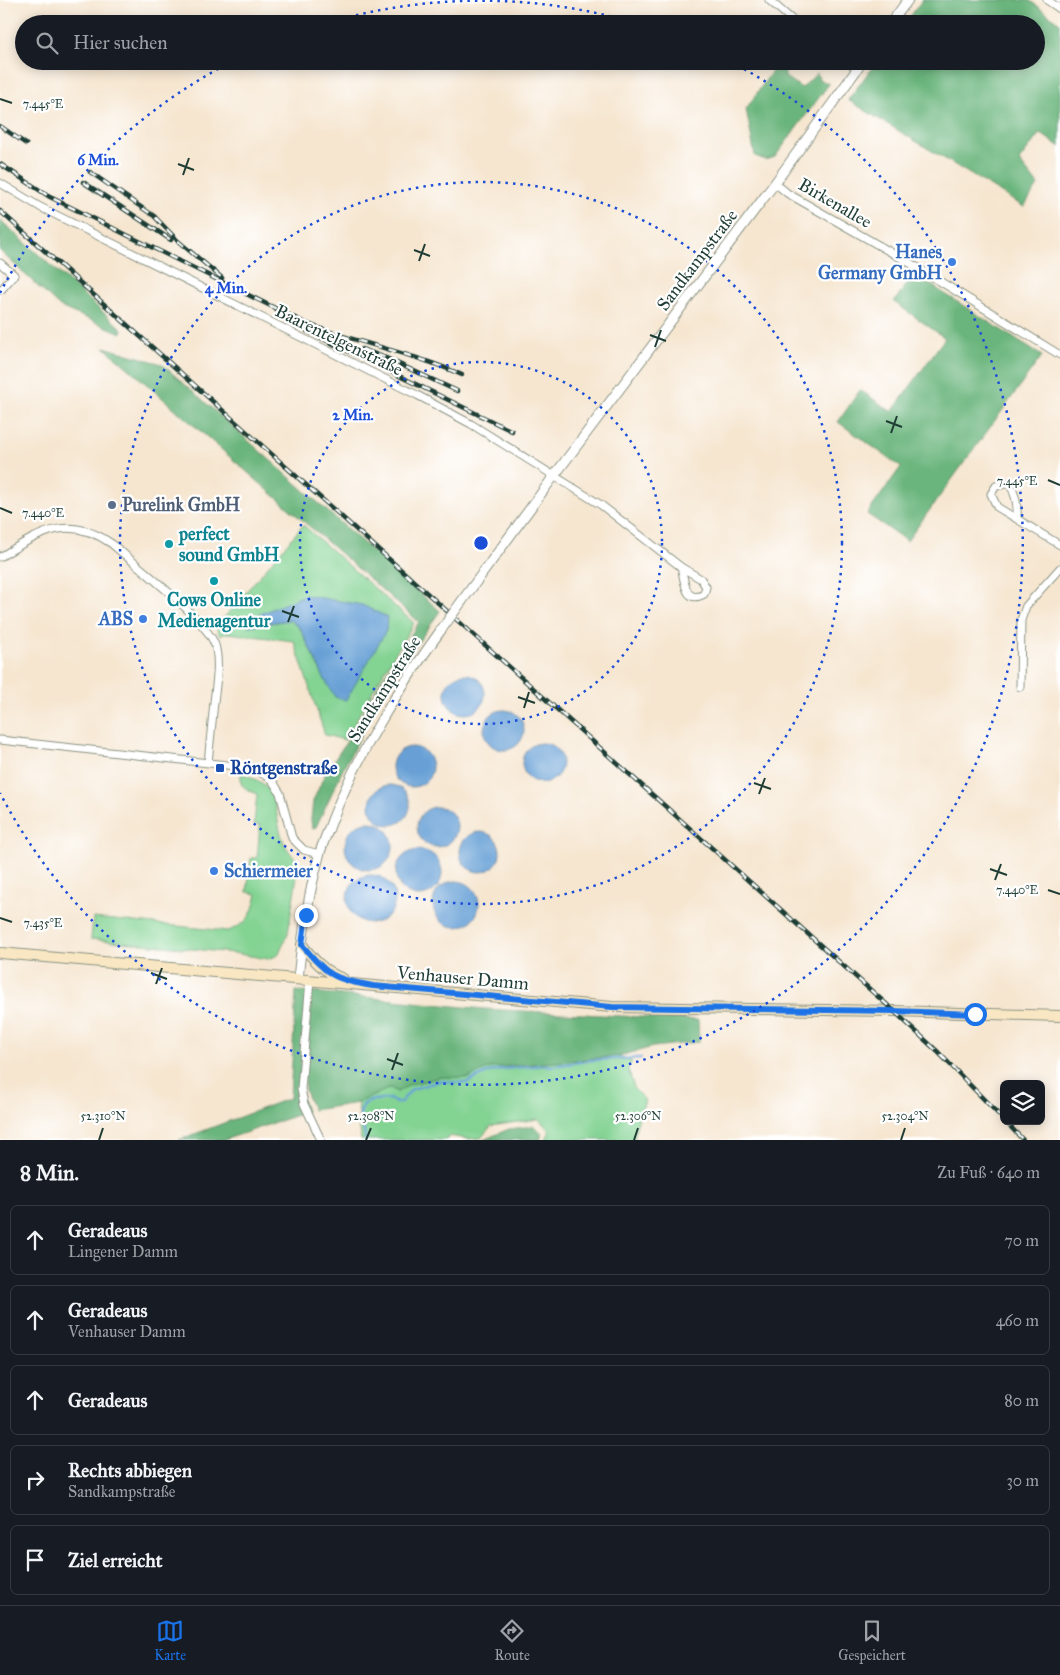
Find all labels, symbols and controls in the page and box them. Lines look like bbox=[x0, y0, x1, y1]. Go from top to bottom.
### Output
search box bbox=[15, 15, 1045, 70]
icon: search bbox=[33, 29, 61, 57]
text: Hier suchen bbox=[73, 31, 167, 54]
text: 7.445°E bbox=[23, 97, 64, 111]
text: 6 Min. bbox=[77, 151, 119, 169]
street label: Birkenallee bbox=[794, 173, 876, 233]
street label: Sandkampstraße bbox=[652, 205, 742, 315]
place label: Hanes Germany GmbH bbox=[818, 241, 942, 285]
marker: Hanes Germany GmbH bbox=[946, 256, 958, 268]
text: 4 Min. bbox=[205, 279, 247, 298]
street label: Baarentelgenstraße bbox=[271, 300, 406, 381]
text: 2 Min. bbox=[332, 406, 374, 424]
text: 7.445°E bbox=[997, 474, 1038, 488]
place label: Purelink GmbH bbox=[122, 494, 240, 516]
marker: Purelink GmbH bbox=[106, 499, 118, 511]
text: 7.440°E bbox=[22, 506, 64, 520]
place label: perfect sound GmbH bbox=[178, 523, 280, 566]
centre of rings bbox=[472, 534, 490, 552]
marker: perfect sound GmbH bbox=[163, 538, 175, 550]
marker: Cows Online Medienagentur bbox=[208, 575, 220, 587]
place label: Cows Online Medienagentur bbox=[158, 589, 272, 633]
place label: ABS bbox=[98, 608, 133, 630]
marker: ABS bbox=[137, 613, 149, 625]
street label: Sandkampstraße bbox=[343, 632, 425, 746]
place label: Röntgenstraße bbox=[230, 757, 338, 780]
marker: Röntgenstraße bbox=[214, 762, 226, 774]
place label: Schiermeier bbox=[224, 860, 314, 882]
marker: Schiermeier bbox=[208, 865, 220, 877]
text: 7.440°E bbox=[996, 883, 1038, 897]
route end bbox=[295, 904, 318, 927]
text: 7.435°E bbox=[24, 916, 63, 930]
street label: Venhauser Damm bbox=[395, 961, 530, 995]
route start bbox=[964, 1003, 987, 1026]
map controls bbox=[1000, 1080, 1045, 1125]
button: layers bbox=[1000, 1080, 1045, 1125]
text: 52.310°N bbox=[80, 1109, 126, 1123]
text: 52.308°N bbox=[348, 1109, 394, 1123]
text: 52.306°N bbox=[615, 1109, 661, 1123]
text: 52.304°N bbox=[881, 1109, 929, 1123]
text: 8 Min. bbox=[20, 1160, 79, 1186]
text: Zu Fuß · 640 m bbox=[937, 1163, 1040, 1182]
text: Geradeaus bbox=[68, 1219, 147, 1242]
icon: ahead bbox=[21, 1226, 49, 1254]
text: 70 m bbox=[1004, 1231, 1039, 1250]
text: Lingener Damm bbox=[68, 1242, 178, 1261]
text: Geradeaus bbox=[68, 1299, 147, 1322]
icon: ahead bbox=[21, 1306, 49, 1334]
text: 460 m bbox=[996, 1311, 1039, 1330]
text: Venhauser Damm bbox=[68, 1322, 186, 1341]
icon: ahead bbox=[21, 1386, 49, 1414]
text: Geradeaus bbox=[68, 1389, 147, 1412]
text: 80 m bbox=[1004, 1391, 1039, 1410]
text: Rechts abbiegen bbox=[68, 1459, 192, 1482]
icon: right bbox=[21, 1466, 49, 1494]
text: 30 m bbox=[1006, 1471, 1039, 1490]
text: Sandkampstraße bbox=[68, 1482, 176, 1501]
icon: arrive bbox=[21, 1546, 49, 1574]
text: Ziel erreicht bbox=[68, 1549, 162, 1572]
tab: Karte bbox=[154, 1617, 186, 1664]
tab: Route bbox=[495, 1617, 530, 1664]
tab: Gespeichert bbox=[838, 1617, 906, 1664]

